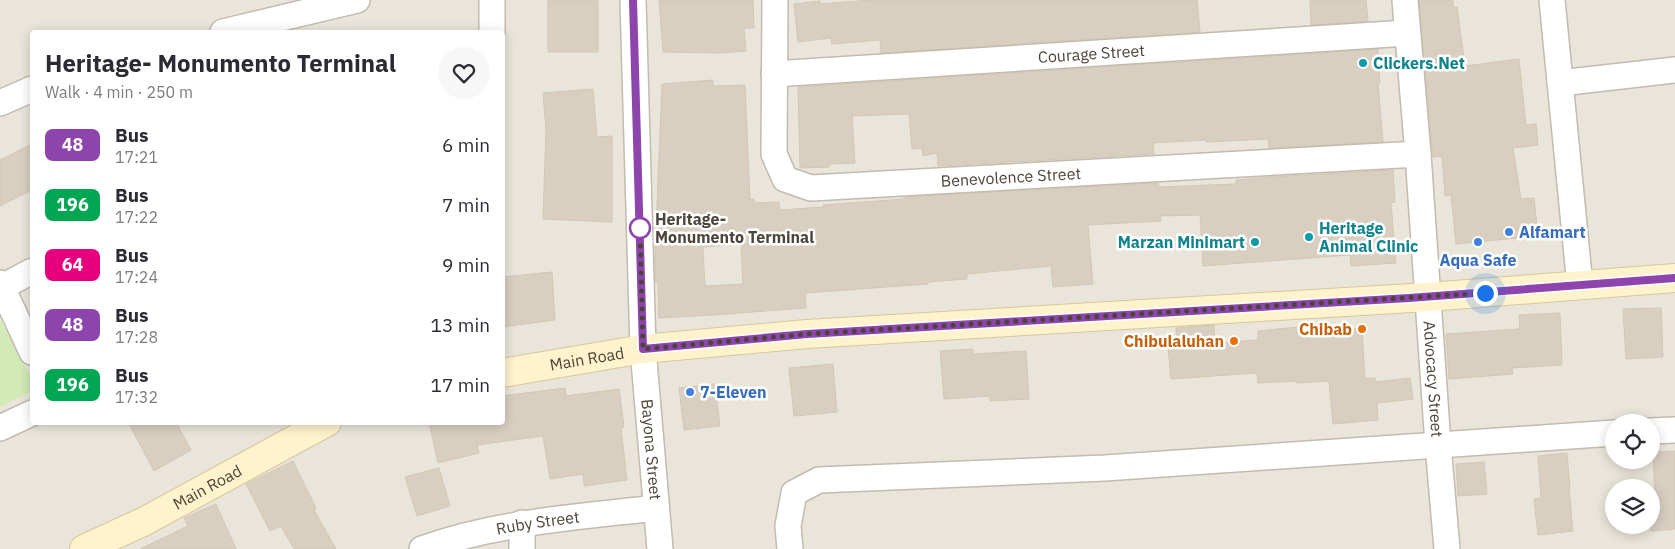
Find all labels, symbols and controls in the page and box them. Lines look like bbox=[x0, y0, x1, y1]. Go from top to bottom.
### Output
street label: Courage Street bbox=[1037, 40, 1145, 67]
text: Heritage- Monumento Terminal bbox=[45, 47, 396, 79]
button: heart bbox=[438, 47, 490, 99]
place label: Clickers.Net bbox=[1373, 53, 1465, 73]
marker: Clickers.Net bbox=[1357, 57, 1369, 69]
text: Walk · 4 min · 250 m bbox=[45, 82, 193, 102]
text: Bus bbox=[115, 123, 149, 147]
text: 48 bbox=[62, 133, 83, 156]
text: 6 min bbox=[442, 133, 490, 157]
text: 17:21 bbox=[115, 147, 158, 167]
street label: Benevolence Street bbox=[940, 163, 1082, 191]
text: Bus bbox=[115, 183, 149, 207]
text: 196 bbox=[56, 193, 89, 216]
text: 7 min bbox=[442, 193, 490, 217]
text: 17:22 bbox=[115, 207, 158, 227]
place label: Heritage- Monumento Terminal bbox=[655, 209, 814, 247]
marker: Heritage- Monumento Terminal bbox=[629, 217, 651, 239]
place label: Heritage Animal Clinic bbox=[1319, 218, 1418, 256]
place label: Alfamart bbox=[1519, 222, 1586, 242]
marker: Alfamart bbox=[1503, 226, 1515, 238]
marker: Heritage Animal Clinic bbox=[1303, 231, 1315, 243]
place label: Marzan Minimart bbox=[1118, 232, 1245, 252]
marker: Marzan Minimart bbox=[1249, 236, 1261, 248]
marker: Aqua Safe bbox=[1472, 236, 1484, 248]
text: Bus bbox=[115, 243, 149, 267]
place label: Aqua Safe bbox=[1440, 250, 1516, 270]
text: 64 bbox=[62, 253, 83, 276]
text: 9 min bbox=[442, 253, 490, 277]
text: 17:24 bbox=[115, 267, 158, 287]
your location bbox=[1473, 281, 1498, 306]
text: Bus bbox=[115, 303, 149, 327]
text: 48 bbox=[62, 313, 83, 336]
text: 13 min bbox=[431, 313, 490, 337]
place label: Chibab bbox=[1299, 319, 1352, 339]
street label: Advocacy Street bbox=[1419, 320, 1447, 438]
marker: Chibab bbox=[1356, 323, 1368, 335]
text: 17:28 bbox=[115, 327, 158, 347]
place label: Chibulaluhan bbox=[1124, 331, 1224, 351]
marker: Chibulaluhan bbox=[1228, 335, 1240, 347]
street label: Main Road bbox=[548, 342, 626, 375]
text: Bus bbox=[115, 363, 149, 387]
text: 196 bbox=[56, 373, 89, 396]
text: 17 min bbox=[431, 373, 490, 397]
place label: 7-Eleven bbox=[700, 382, 766, 402]
marker: 7-Eleven bbox=[684, 386, 696, 398]
text: 17:32 bbox=[115, 387, 158, 407]
street label: Bayona Street bbox=[637, 398, 666, 501]
map controls bbox=[1605, 414, 1660, 534]
button: locate bbox=[1605, 414, 1660, 469]
street label: Main Road bbox=[169, 460, 245, 514]
button: layers bbox=[1605, 479, 1660, 534]
street label: Ruby Street bbox=[494, 506, 581, 539]

